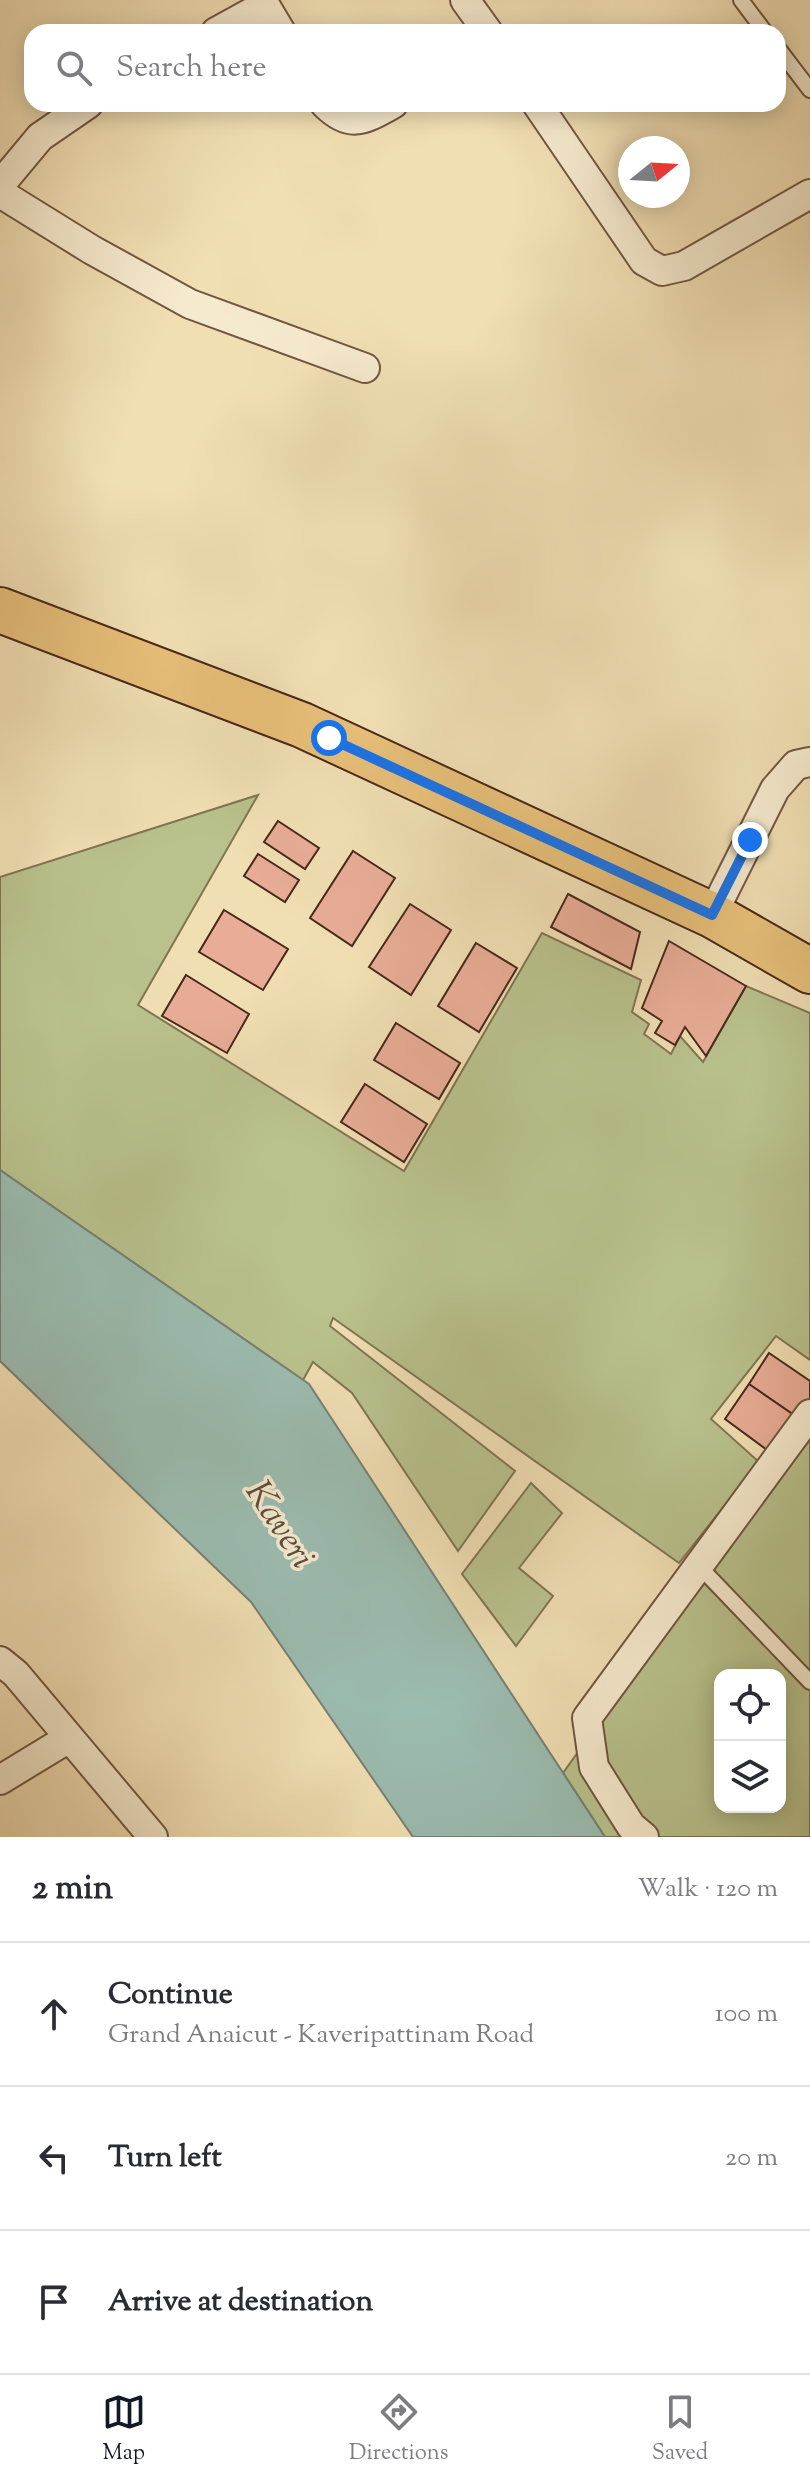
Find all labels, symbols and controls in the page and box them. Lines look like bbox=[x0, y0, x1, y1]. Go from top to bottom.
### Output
search box bbox=[24, 24, 786, 112]
icon: search bbox=[52, 46, 96, 90]
text: Search here bbox=[116, 47, 266, 90]
north arrow bbox=[618, 136, 690, 208]
route start bbox=[311, 720, 347, 756]
route end bbox=[732, 822, 768, 858]
water label: Kaveri bbox=[231, 1471, 326, 1579]
map controls bbox=[714, 1669, 786, 1813]
button: locate bbox=[714, 1669, 786, 1741]
button: layers bbox=[714, 1741, 786, 1813]
text: 2 min bbox=[32, 1865, 113, 1914]
text: Walk · 120 m bbox=[638, 1871, 778, 1908]
text: Continue bbox=[108, 1974, 233, 2017]
icon: ahead bbox=[32, 1992, 76, 2036]
text: 100 m bbox=[715, 1996, 778, 2033]
text: Grand Anaicut - Kaveripattinam Road bbox=[108, 2017, 534, 2054]
icon: left bbox=[32, 2136, 76, 2180]
text: Turn left bbox=[108, 2137, 222, 2180]
text: 20 m bbox=[725, 2140, 778, 2177]
icon: arrive bbox=[32, 2280, 76, 2324]
text: Arrive at destination bbox=[108, 2281, 373, 2324]
tab: Map bbox=[102, 2390, 146, 2470]
tab: Directions bbox=[349, 2390, 448, 2470]
tab: Saved bbox=[652, 2390, 708, 2470]

